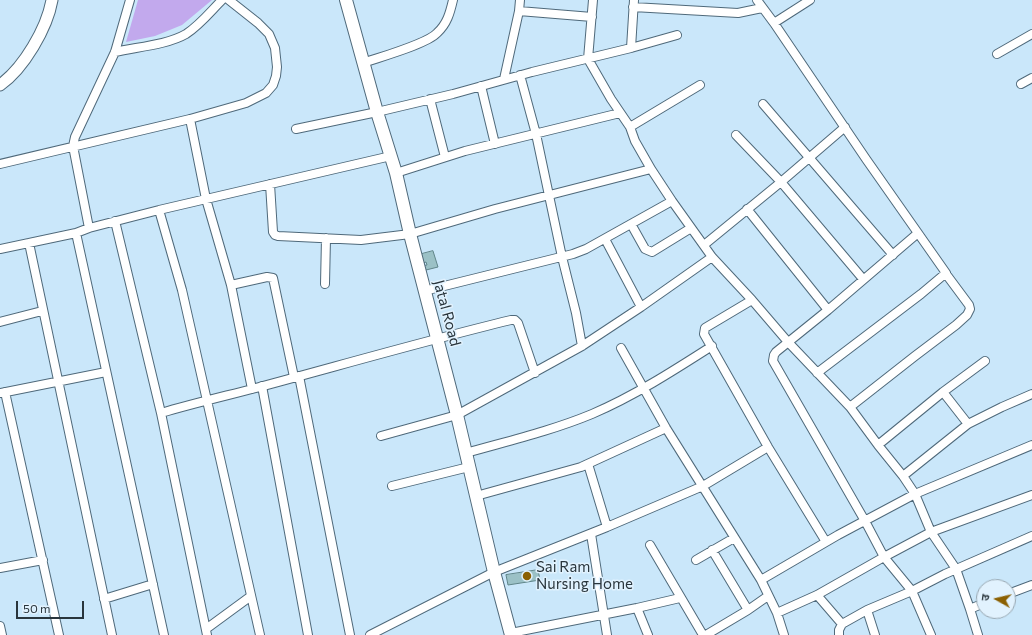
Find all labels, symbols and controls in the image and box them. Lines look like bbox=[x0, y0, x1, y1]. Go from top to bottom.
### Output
street label: Jatal Road bbox=[430, 278, 464, 348]
place label: Sai Ram Nursing Home bbox=[536, 558, 633, 593]
marker: Sai Ram Nursing Home bbox=[521, 570, 533, 582]
north arrow bbox=[976, 579, 1016, 619]
scale bar bbox=[18, 593, 86, 619]
text: उ bbox=[978, 593, 991, 601]
text: 50 m bbox=[23, 601, 51, 615]

